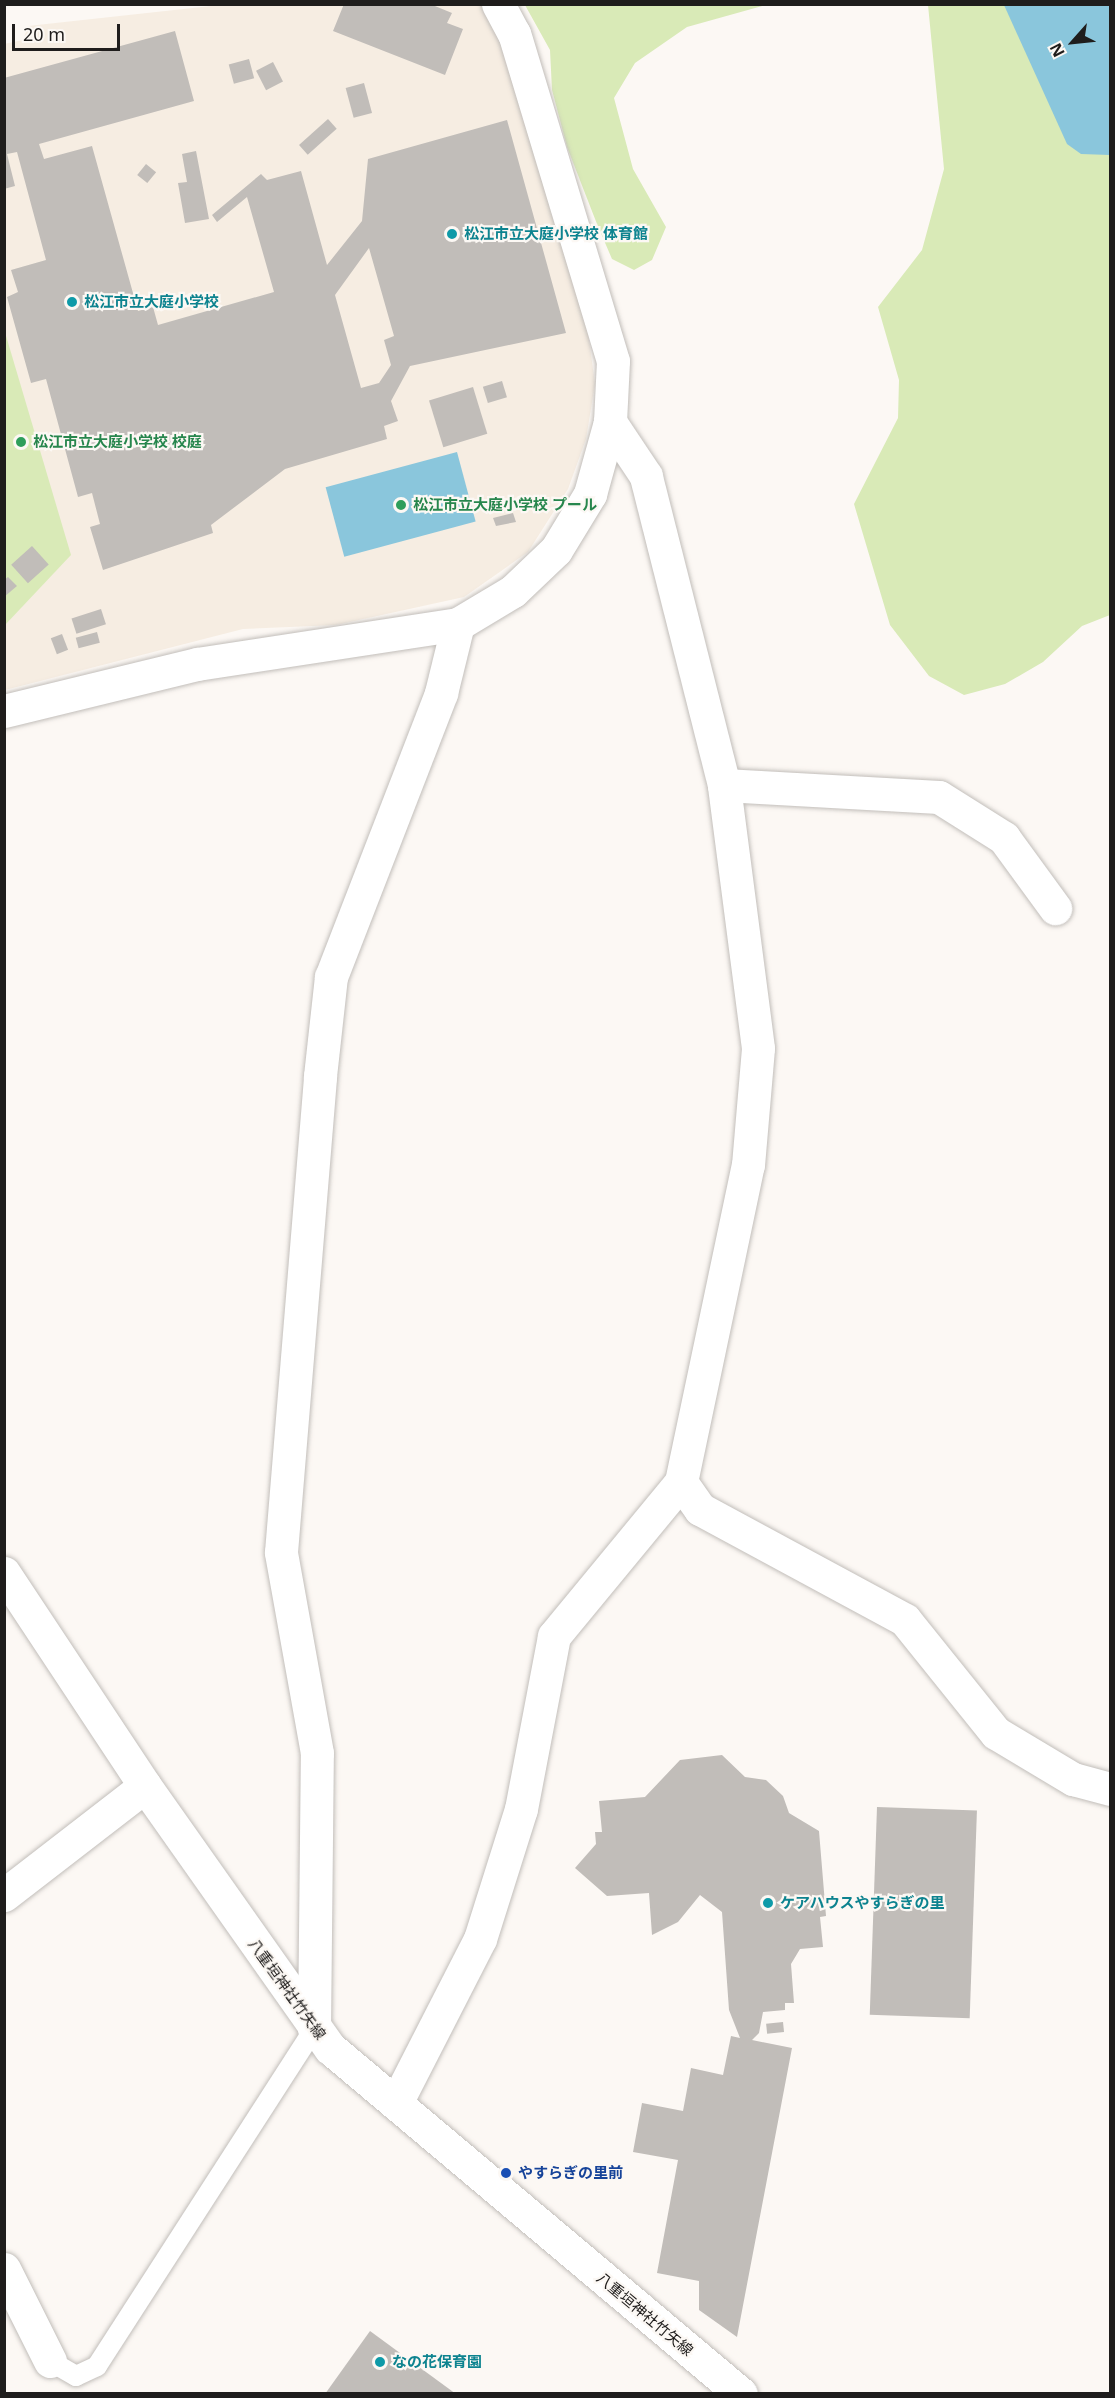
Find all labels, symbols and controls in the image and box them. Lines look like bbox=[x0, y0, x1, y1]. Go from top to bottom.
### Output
scale bar bbox=[15, 12, 123, 50]
north arrow bbox=[1043, 12, 1103, 72]
text: 20 m bbox=[23, 22, 65, 46]
text: N bbox=[1044, 39, 1070, 61]
place label: 松江市立大庭小学校 体育館 bbox=[464, 225, 648, 243]
marker: 松江市立大庭小学校 体育館 bbox=[445, 227, 459, 241]
place label: 松江市立大庭小学校 bbox=[84, 293, 219, 311]
marker: 松江市立大庭小学校 bbox=[65, 295, 79, 309]
place label: 松江市立大庭小学校 校庭 bbox=[33, 433, 202, 451]
marker: 松江市立大庭小学校 校庭 bbox=[14, 435, 28, 449]
place label: 松江市立大庭小学校 プール bbox=[413, 496, 597, 514]
marker: 松江市立大庭小学校 プール bbox=[394, 498, 408, 512]
place label: ケアハウスやすらぎの里 bbox=[780, 1894, 945, 1912]
marker: ケアハウスやすらぎの里 bbox=[761, 1896, 775, 1910]
street label: 八重垣神社竹矢線 bbox=[244, 1935, 330, 2043]
place label: やすらぎの里前 bbox=[518, 2164, 623, 2182]
marker: やすらぎの里前 bbox=[499, 2166, 513, 2180]
street label: 八重垣神社竹矢線 bbox=[593, 2269, 697, 2359]
place label: なの花保育園 bbox=[392, 2353, 482, 2371]
marker: なの花保育園 bbox=[373, 2355, 387, 2369]

